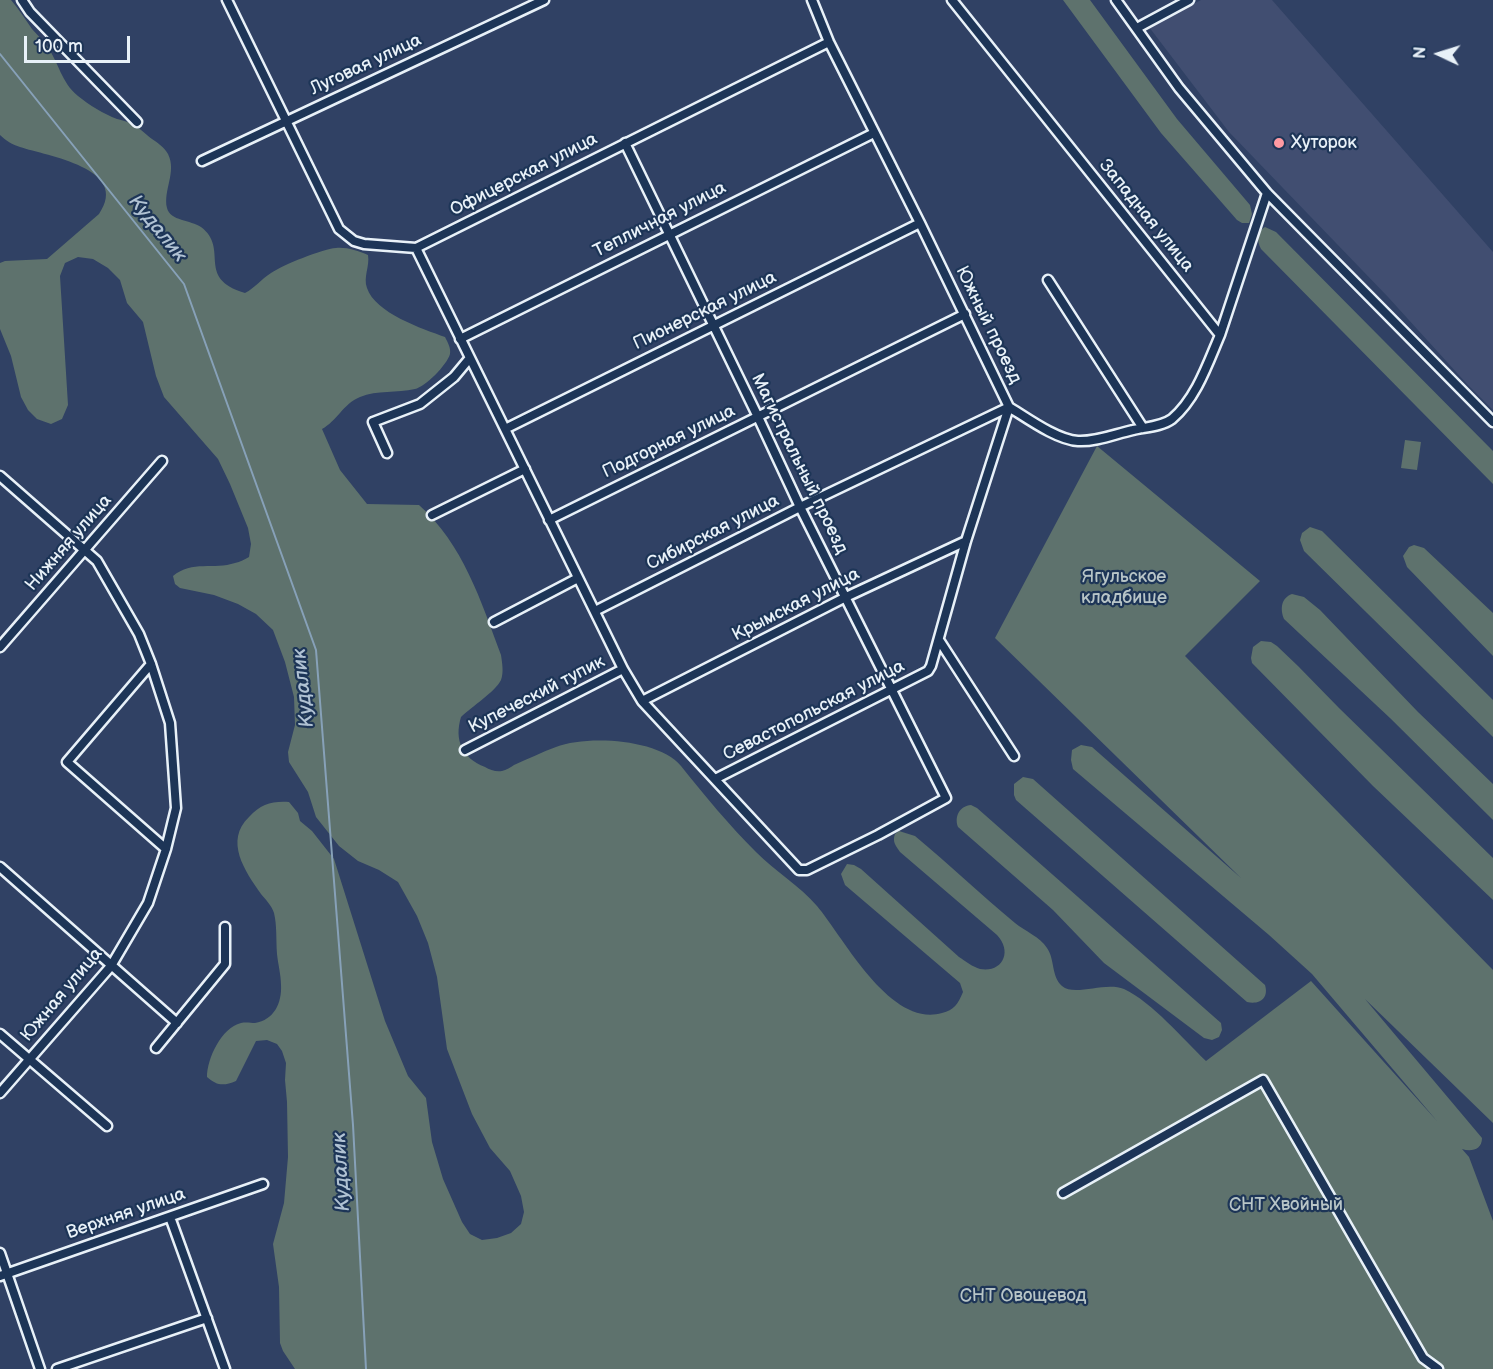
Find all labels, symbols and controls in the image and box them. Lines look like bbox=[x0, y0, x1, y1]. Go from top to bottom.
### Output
scale bar bbox=[27, 24, 134, 62]
north arrow bbox=[1409, 24, 1469, 84]
street label: Луговая улица bbox=[307, 30, 425, 100]
text: 100 m bbox=[35, 36, 83, 57]
text: N bbox=[1411, 46, 1430, 59]
street label: Офицерская улица bbox=[447, 129, 601, 221]
place label: Хуторок bbox=[1291, 132, 1357, 154]
marker: Хуторок bbox=[1272, 136, 1286, 150]
street label: Западная улица bbox=[1094, 155, 1198, 277]
street label: Тепличная улица bbox=[590, 177, 730, 263]
water label: Кудалик bbox=[123, 191, 191, 267]
street label: Южный проезд bbox=[950, 263, 1026, 387]
street label: Пионерская улица bbox=[630, 267, 780, 355]
street label: Магистральный проезд bbox=[746, 370, 852, 558]
street label: Подгорная улица bbox=[599, 401, 739, 483]
street label: Нижняя улица bbox=[21, 490, 117, 596]
street label: Сибирская улица bbox=[643, 490, 783, 576]
street label: Крымская улица bbox=[729, 564, 863, 646]
park label: Ягульское кладбище bbox=[1081, 566, 1167, 608]
water label: Кудалик bbox=[288, 647, 320, 729]
street label: Купеческий тупик bbox=[465, 651, 609, 739]
street label: Севастопольская улица bbox=[720, 656, 908, 766]
street label: Южная улица bbox=[17, 944, 107, 1046]
water label: Кудалик bbox=[328, 1132, 356, 1212]
street label: Верхняя улица bbox=[64, 1184, 188, 1244]
park label: СНТ Хвойный bbox=[1229, 1194, 1343, 1216]
park label: СНТ Овощевод bbox=[960, 1285, 1086, 1307]

